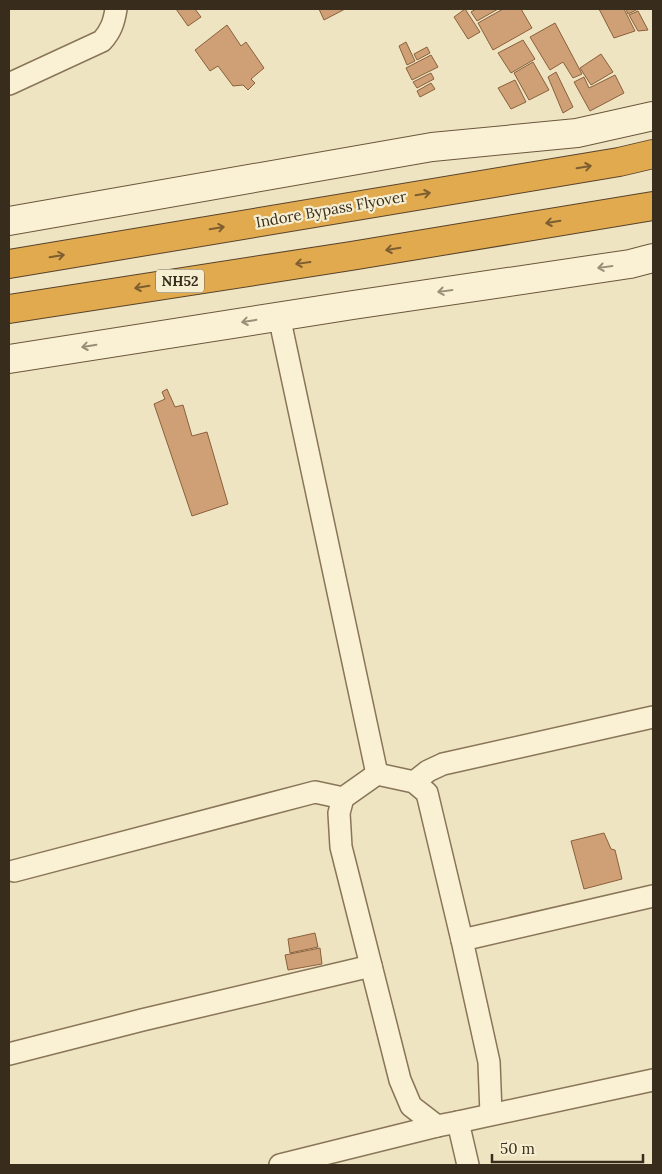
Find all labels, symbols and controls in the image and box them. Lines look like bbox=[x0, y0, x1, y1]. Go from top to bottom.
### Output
one-way arrow bbox=[575, 162, 591, 172]
street label: Indore Bypass Flyover bbox=[254, 186, 408, 232]
one-way arrow bbox=[415, 188, 431, 198]
one-way arrow bbox=[546, 218, 562, 228]
one-way arrow bbox=[209, 223, 225, 233]
one-way arrow bbox=[385, 244, 401, 254]
one-way arrow bbox=[48, 250, 64, 260]
one-way arrow bbox=[295, 258, 311, 268]
one-way arrow bbox=[598, 263, 614, 273]
road number: NH52 bbox=[156, 270, 204, 292]
one-way arrow bbox=[135, 282, 151, 292]
one-way arrow bbox=[437, 286, 453, 296]
one-way arrow bbox=[242, 316, 258, 326]
one-way arrow bbox=[81, 342, 97, 352]
scale bar bbox=[492, 1132, 643, 1164]
text: 50 m bbox=[500, 1139, 535, 1158]

